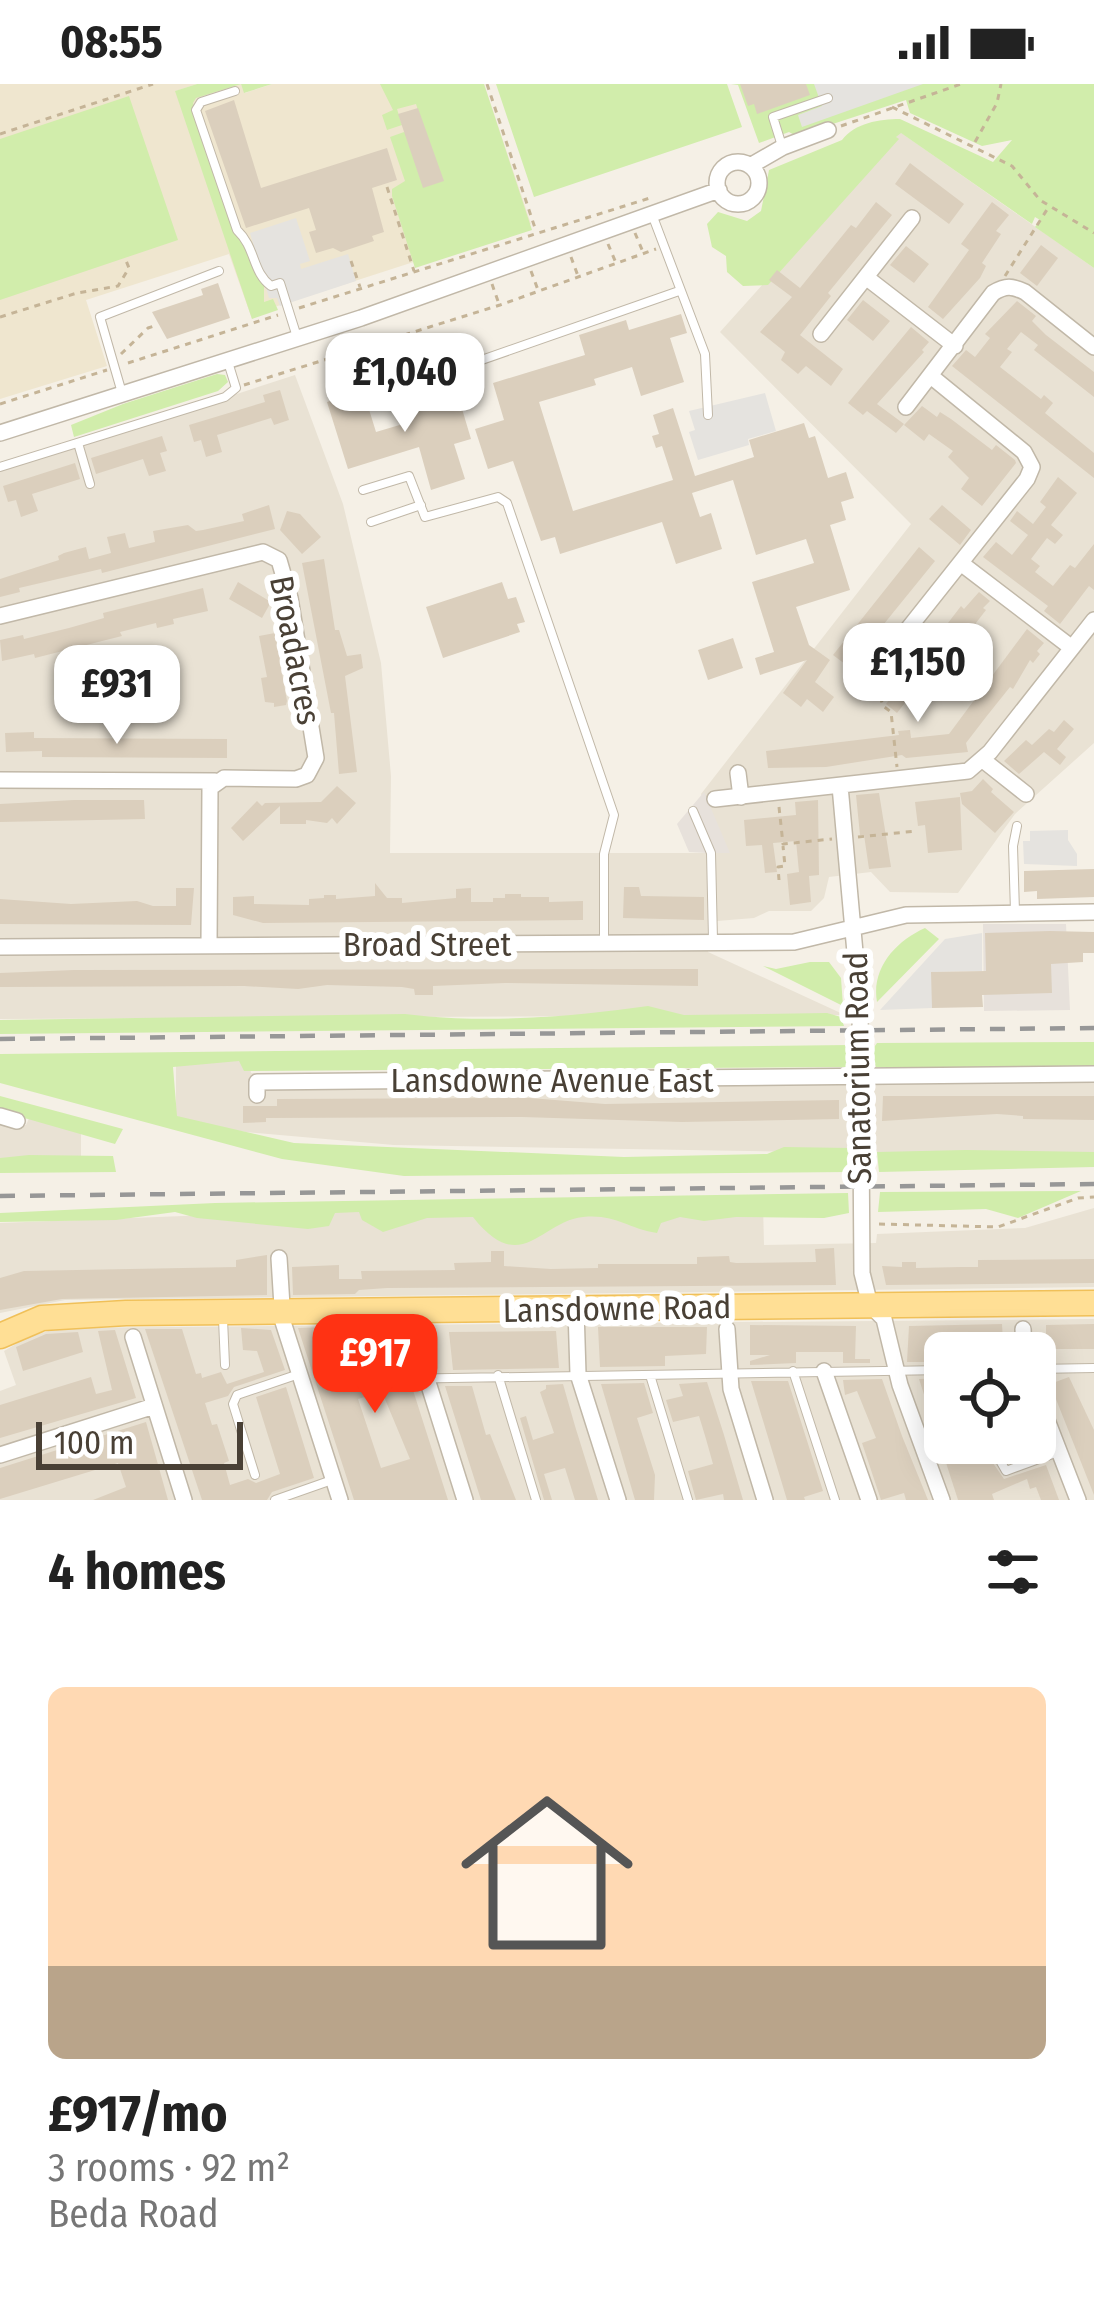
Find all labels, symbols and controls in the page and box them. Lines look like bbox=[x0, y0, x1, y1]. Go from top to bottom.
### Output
text: 08:55 bbox=[60, 15, 163, 69]
pin: £1,040 bbox=[307, 333, 503, 435]
text: £1,040 bbox=[352, 349, 458, 395]
street label: Broadacres bbox=[261, 572, 329, 728]
pin: £1,150 bbox=[820, 623, 1016, 725]
text: £1,150 bbox=[870, 639, 966, 685]
pin: £931 bbox=[46, 645, 188, 747]
text: £931 bbox=[81, 661, 153, 707]
street label: Broad Street bbox=[343, 925, 511, 965]
street label: Sanatorium Road bbox=[836, 951, 880, 1185]
street label: Lansdowne Avenue East bbox=[391, 1061, 714, 1101]
street label: Lansdowne Road bbox=[502, 1287, 732, 1331]
pin: £917 bbox=[304, 1314, 446, 1416]
text: £917 bbox=[339, 1330, 411, 1376]
map controls bbox=[924, 1332, 1056, 1464]
button: locate bbox=[924, 1332, 1056, 1464]
scale bar bbox=[36, 1416, 243, 1469]
text: 100 m bbox=[54, 1423, 134, 1463]
icon: filters bbox=[980, 1539, 1046, 1605]
text: 4 homes bbox=[48, 1541, 226, 1603]
icon: home bbox=[439, 1765, 655, 1981]
text: £917/mo bbox=[48, 2083, 227, 2145]
text: 3 rooms · 92 m² bbox=[48, 2145, 290, 2191]
text: Beda Road bbox=[48, 2191, 219, 2237]

